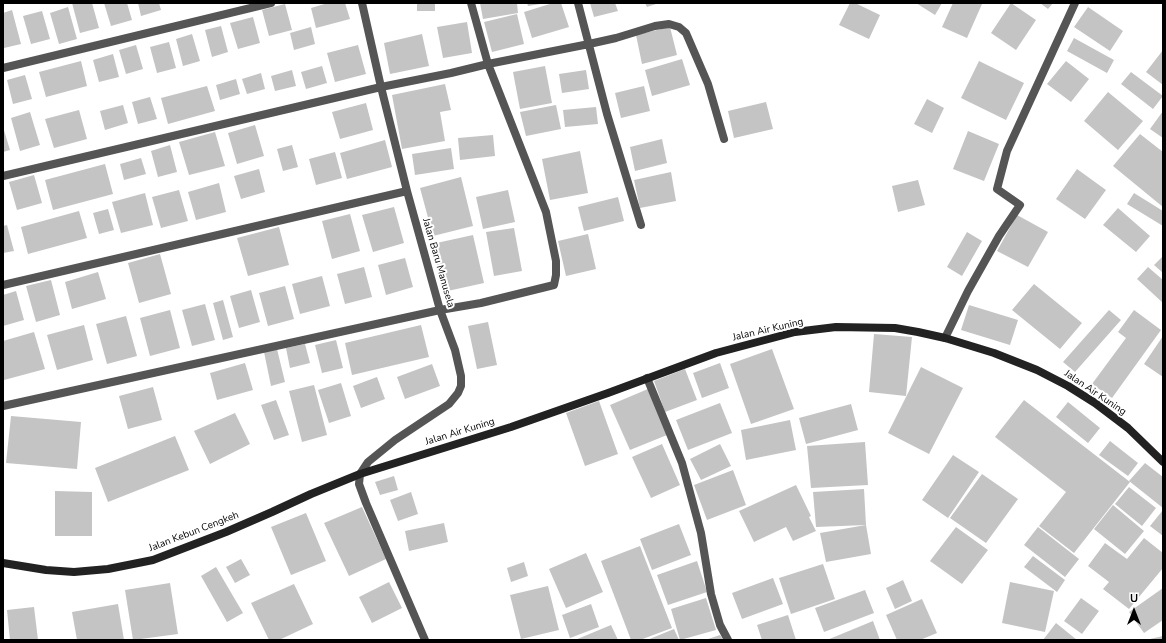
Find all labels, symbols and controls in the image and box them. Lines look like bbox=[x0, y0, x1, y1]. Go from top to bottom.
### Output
street label: Jalan Baru Manusela bbox=[419, 217, 457, 309]
street label: Jalan Air Kuning bbox=[732, 316, 804, 344]
street label: Jalan Air Kuning bbox=[1062, 368, 1128, 418]
street label: Jalan Air Kuning bbox=[424, 416, 496, 448]
street label: Jalan Kebun Cengkeh bbox=[147, 509, 241, 555]
north arrow bbox=[1114, 591, 1154, 631]
text: U bbox=[1130, 591, 1138, 606]

